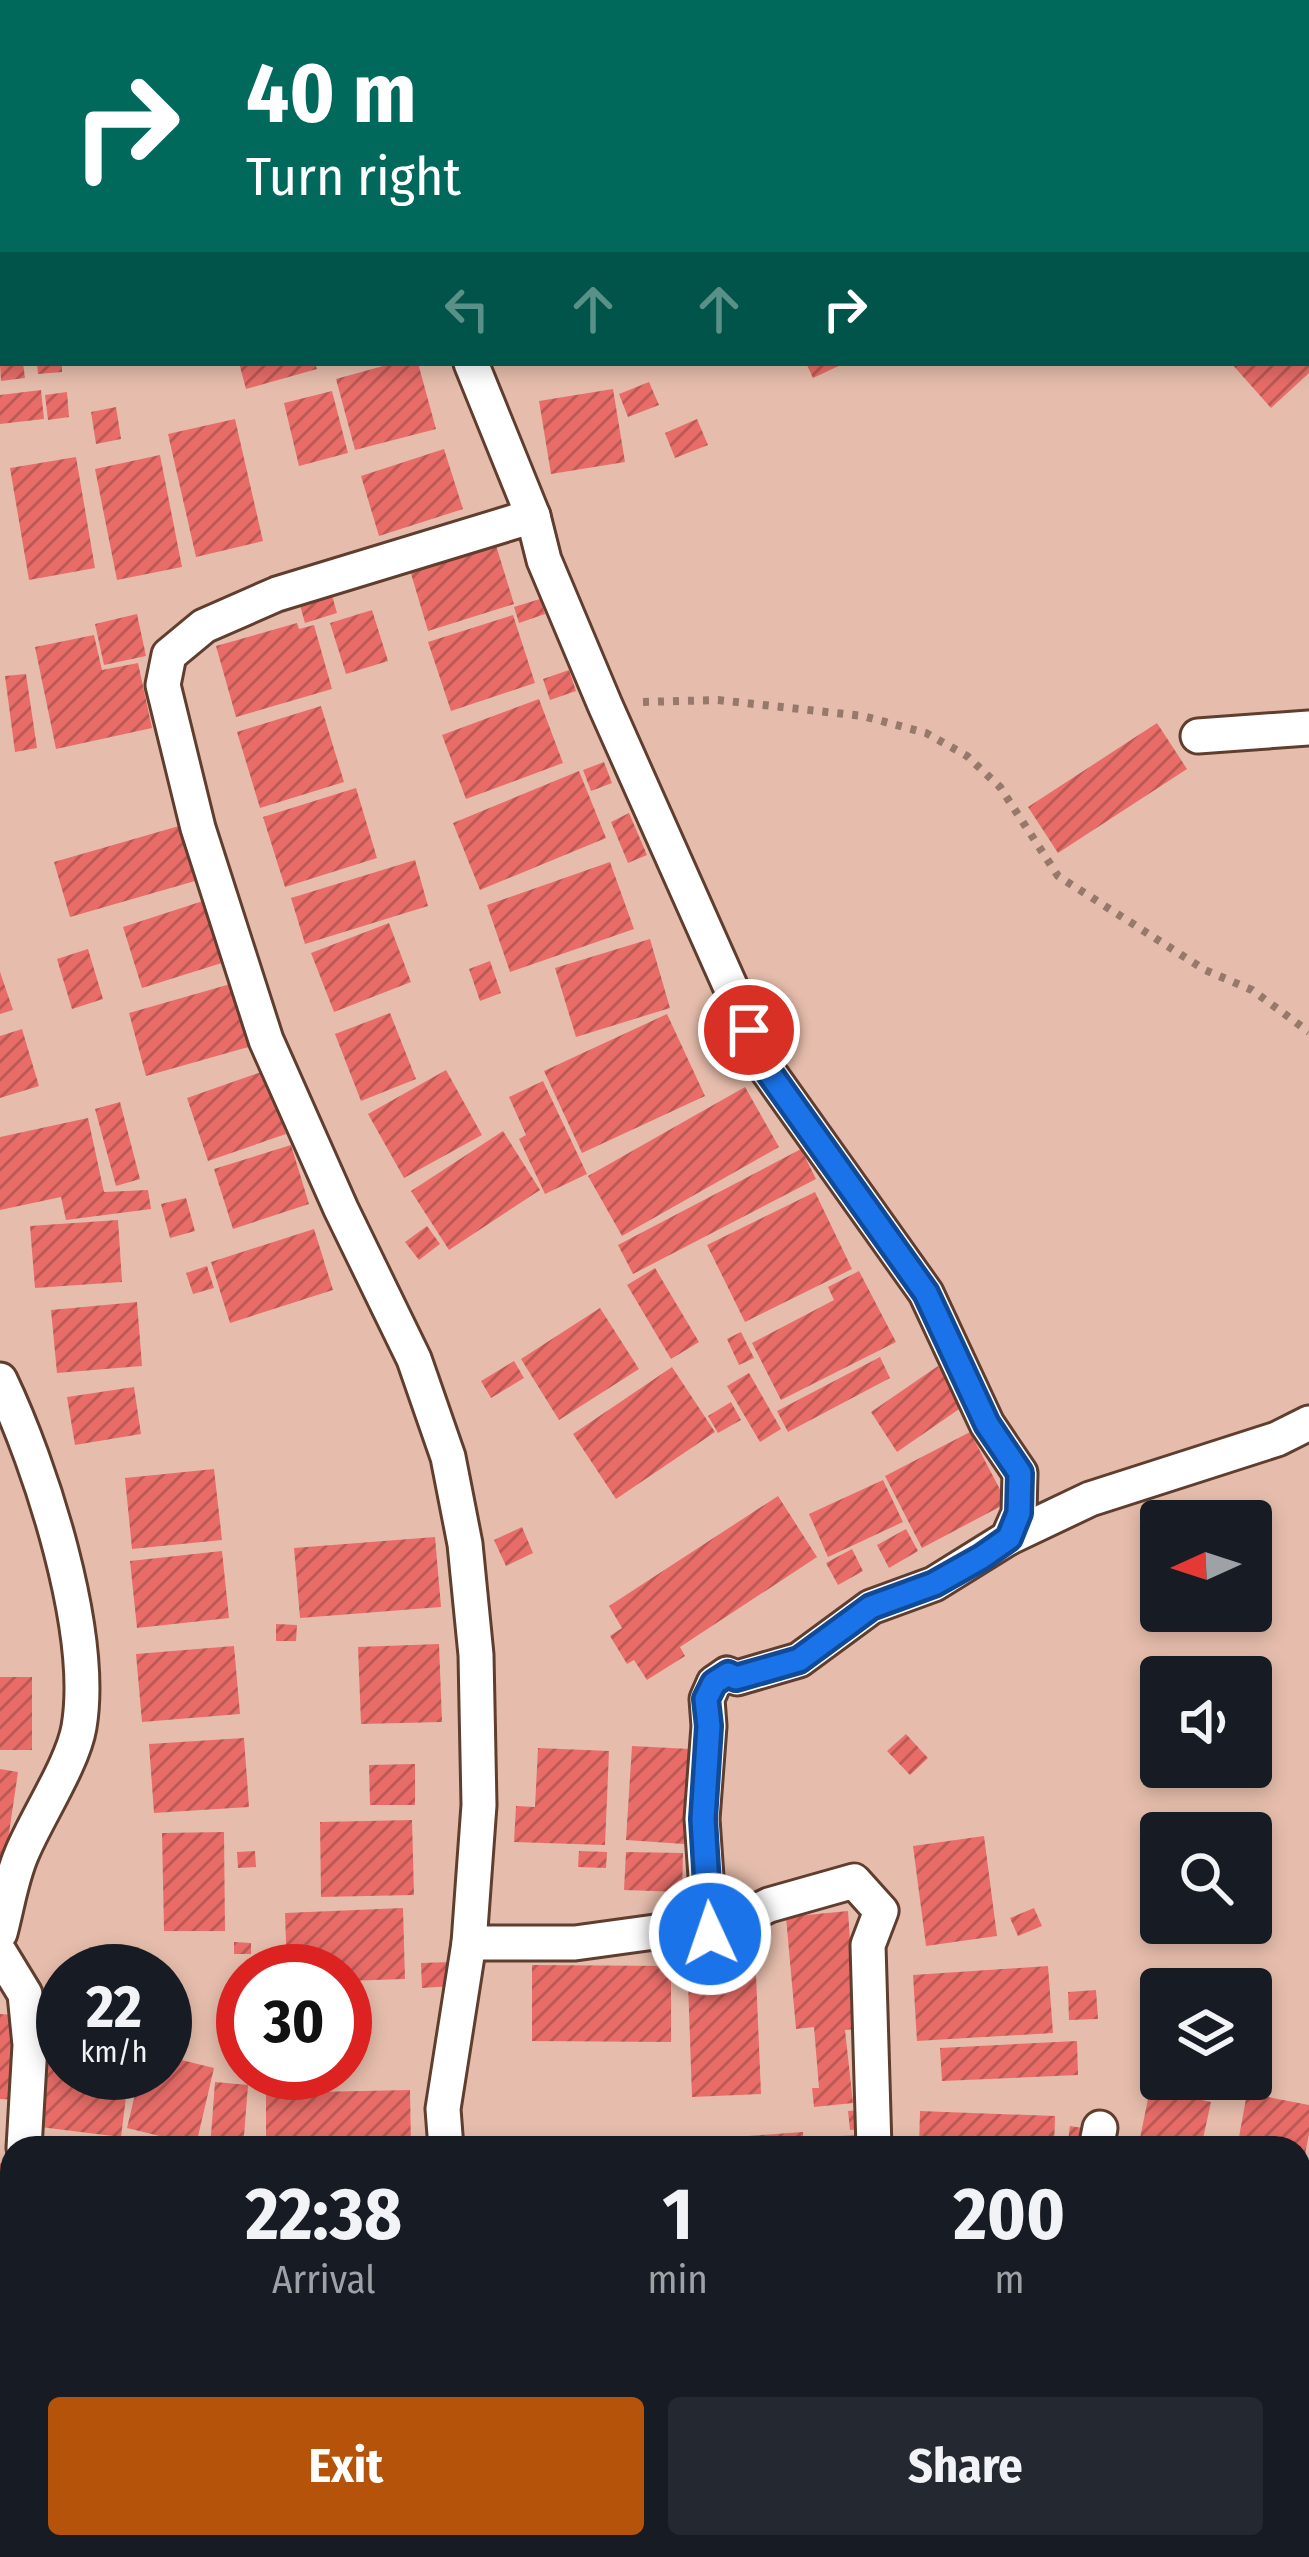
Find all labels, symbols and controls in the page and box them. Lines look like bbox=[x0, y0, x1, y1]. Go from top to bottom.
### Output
text: 40 m bbox=[246, 43, 417, 144]
icon: right bbox=[48, 48, 204, 204]
text: Turn right bbox=[246, 145, 461, 209]
icon: left bbox=[434, 276, 500, 342]
icon: ahead bbox=[560, 276, 626, 342]
icon: ahead bbox=[686, 276, 752, 342]
icon: right bbox=[812, 276, 878, 342]
pin bbox=[698, 979, 800, 1081]
icon: arrive bbox=[716, 997, 782, 1063]
north arrow bbox=[1140, 1500, 1272, 1632]
map controls bbox=[1140, 1500, 1272, 2100]
button: sound bbox=[1140, 1656, 1272, 1788]
button: search bbox=[1140, 1812, 1272, 1944]
position arrow bbox=[647, 1871, 773, 1997]
speed limit sign: 30 bbox=[216, 1944, 372, 2100]
button: layers bbox=[1140, 1968, 1272, 2100]
text: 22 bbox=[86, 1971, 142, 2043]
text: km/h bbox=[81, 2034, 147, 2070]
text: 22:38 bbox=[246, 2172, 402, 2258]
text: 1 bbox=[662, 2172, 693, 2258]
text: 200 bbox=[953, 2172, 1065, 2258]
text: Arrival bbox=[272, 2257, 375, 2303]
text: min bbox=[648, 2257, 708, 2303]
text: m bbox=[994, 2257, 1024, 2303]
button: Exit bbox=[48, 2397, 644, 2535]
button: Share bbox=[668, 2397, 1263, 2535]

